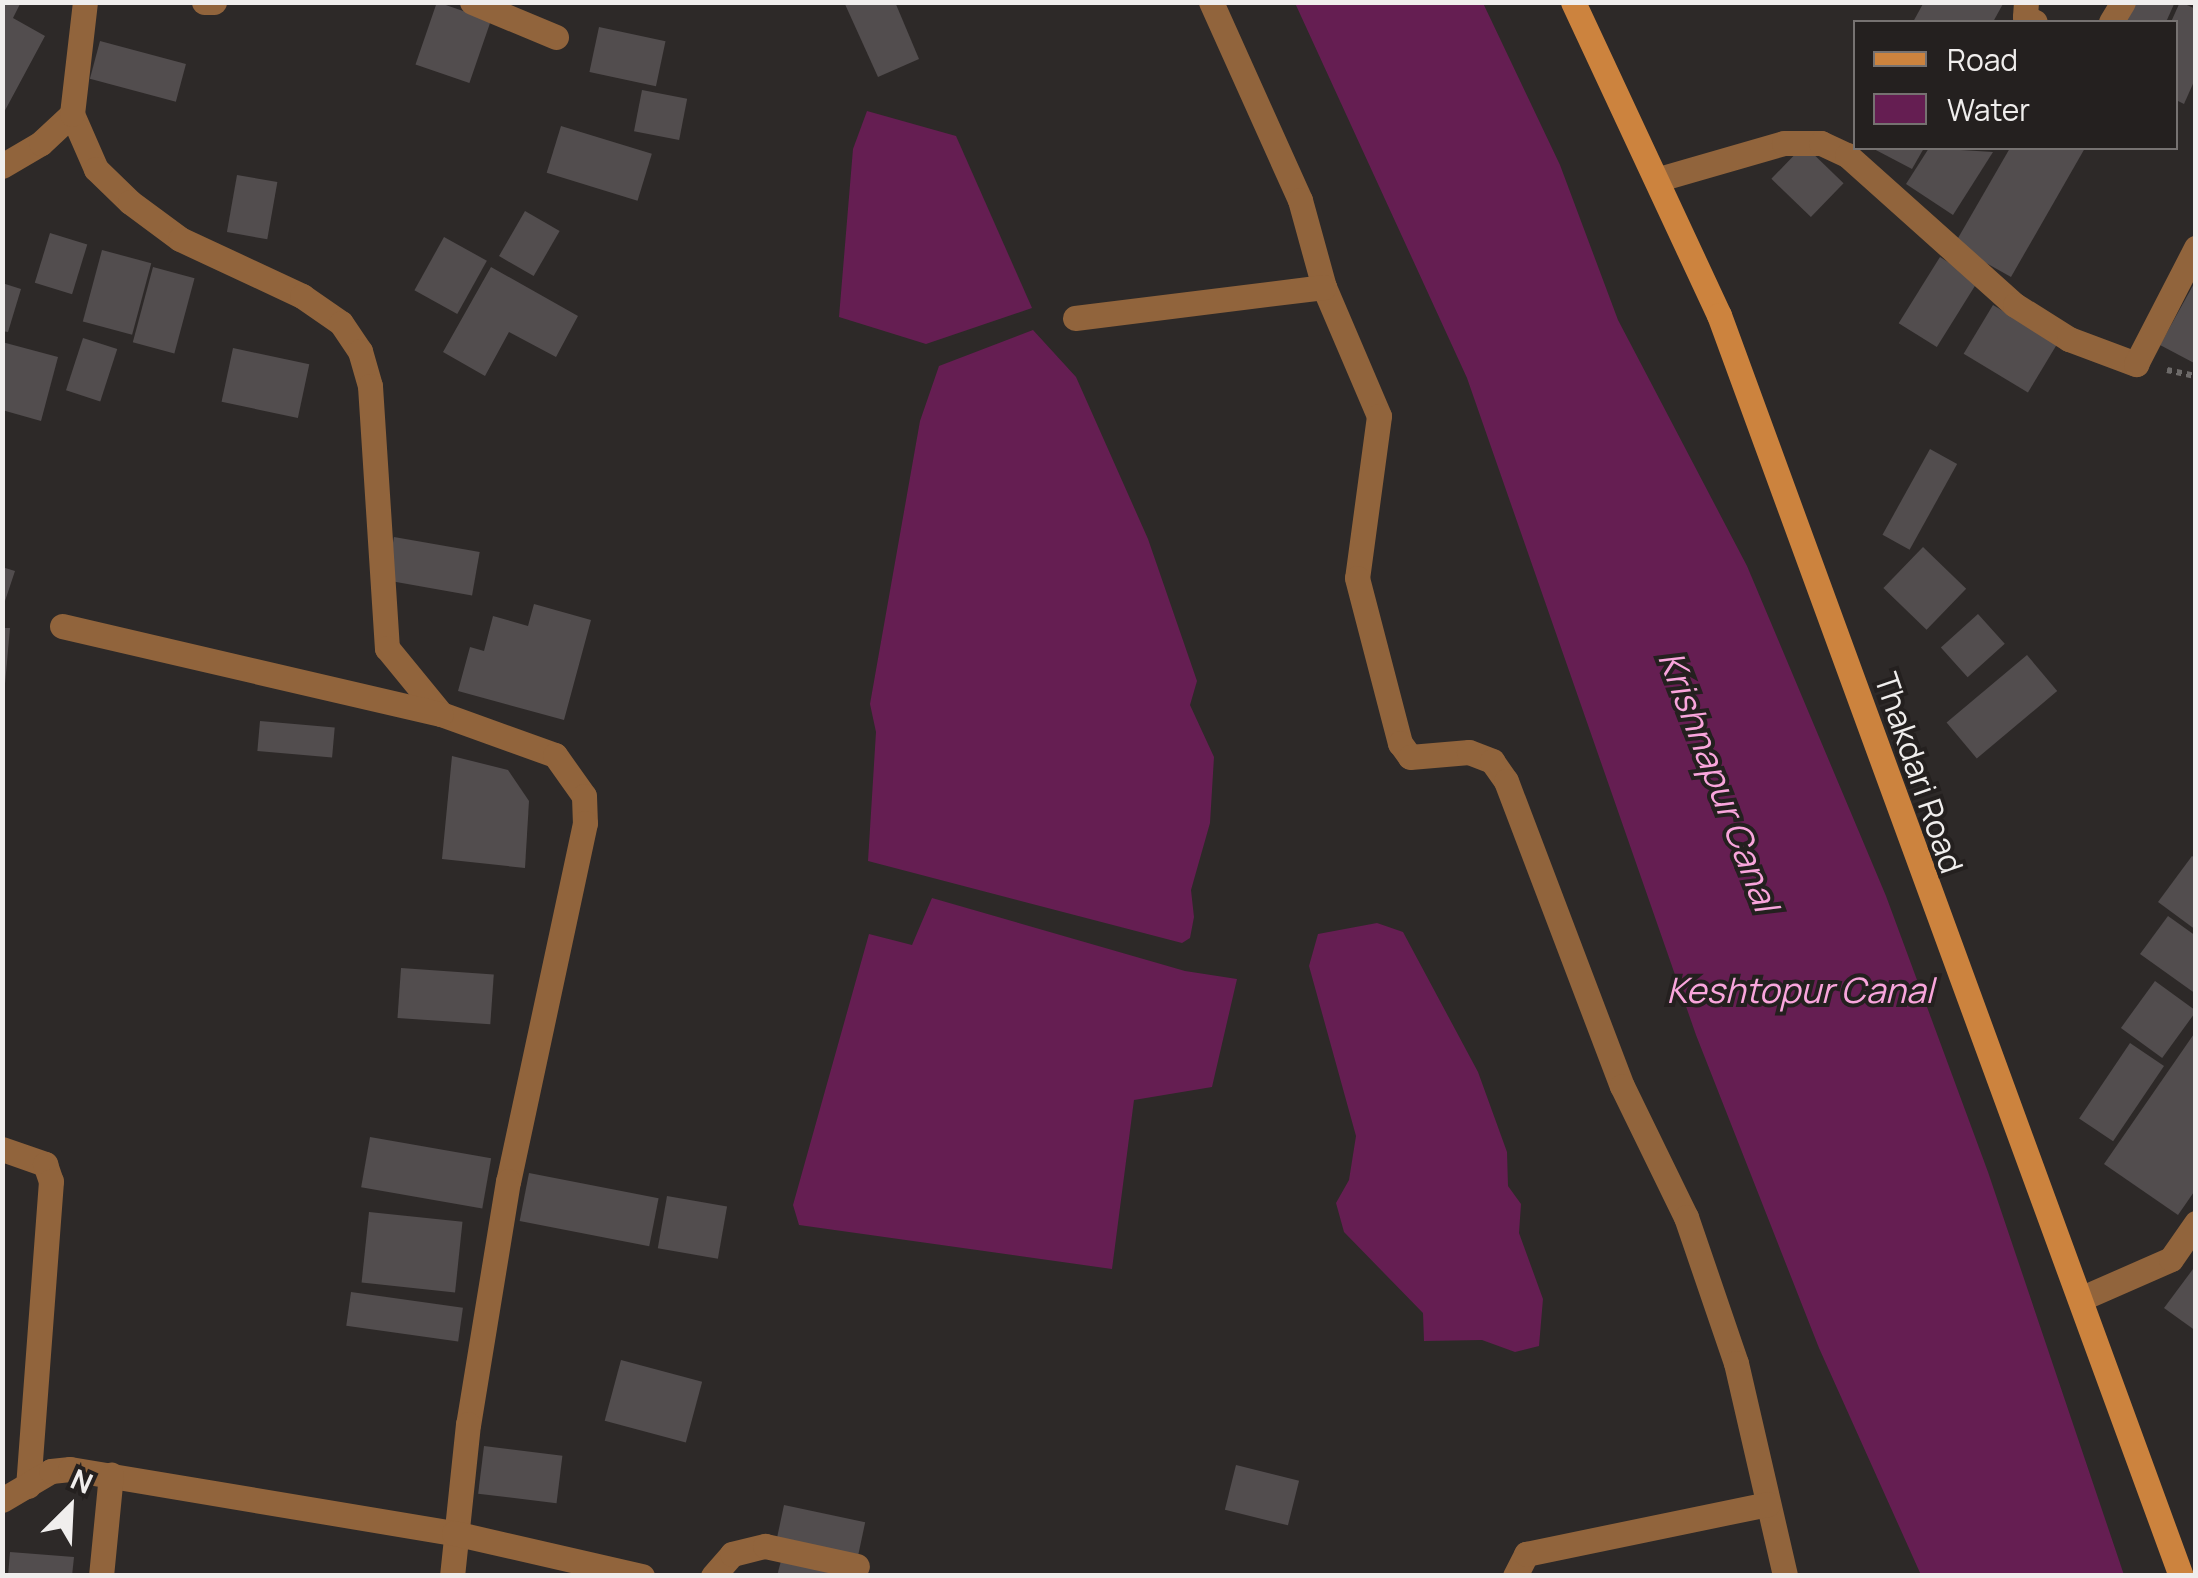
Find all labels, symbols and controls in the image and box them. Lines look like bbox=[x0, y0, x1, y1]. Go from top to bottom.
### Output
legend bbox=[1853, 20, 2178, 150]
text: Road bbox=[1947, 39, 2018, 80]
text: Water bbox=[1947, 89, 2030, 130]
water label: Krishnapur Canal bbox=[1650, 645, 1788, 917]
street label: Thakdari Road bbox=[1867, 668, 1971, 878]
water label: Keshtopur Canal bbox=[1666, 969, 1934, 1011]
north arrow bbox=[20, 1458, 120, 1558]
text: N bbox=[65, 1459, 99, 1502]

